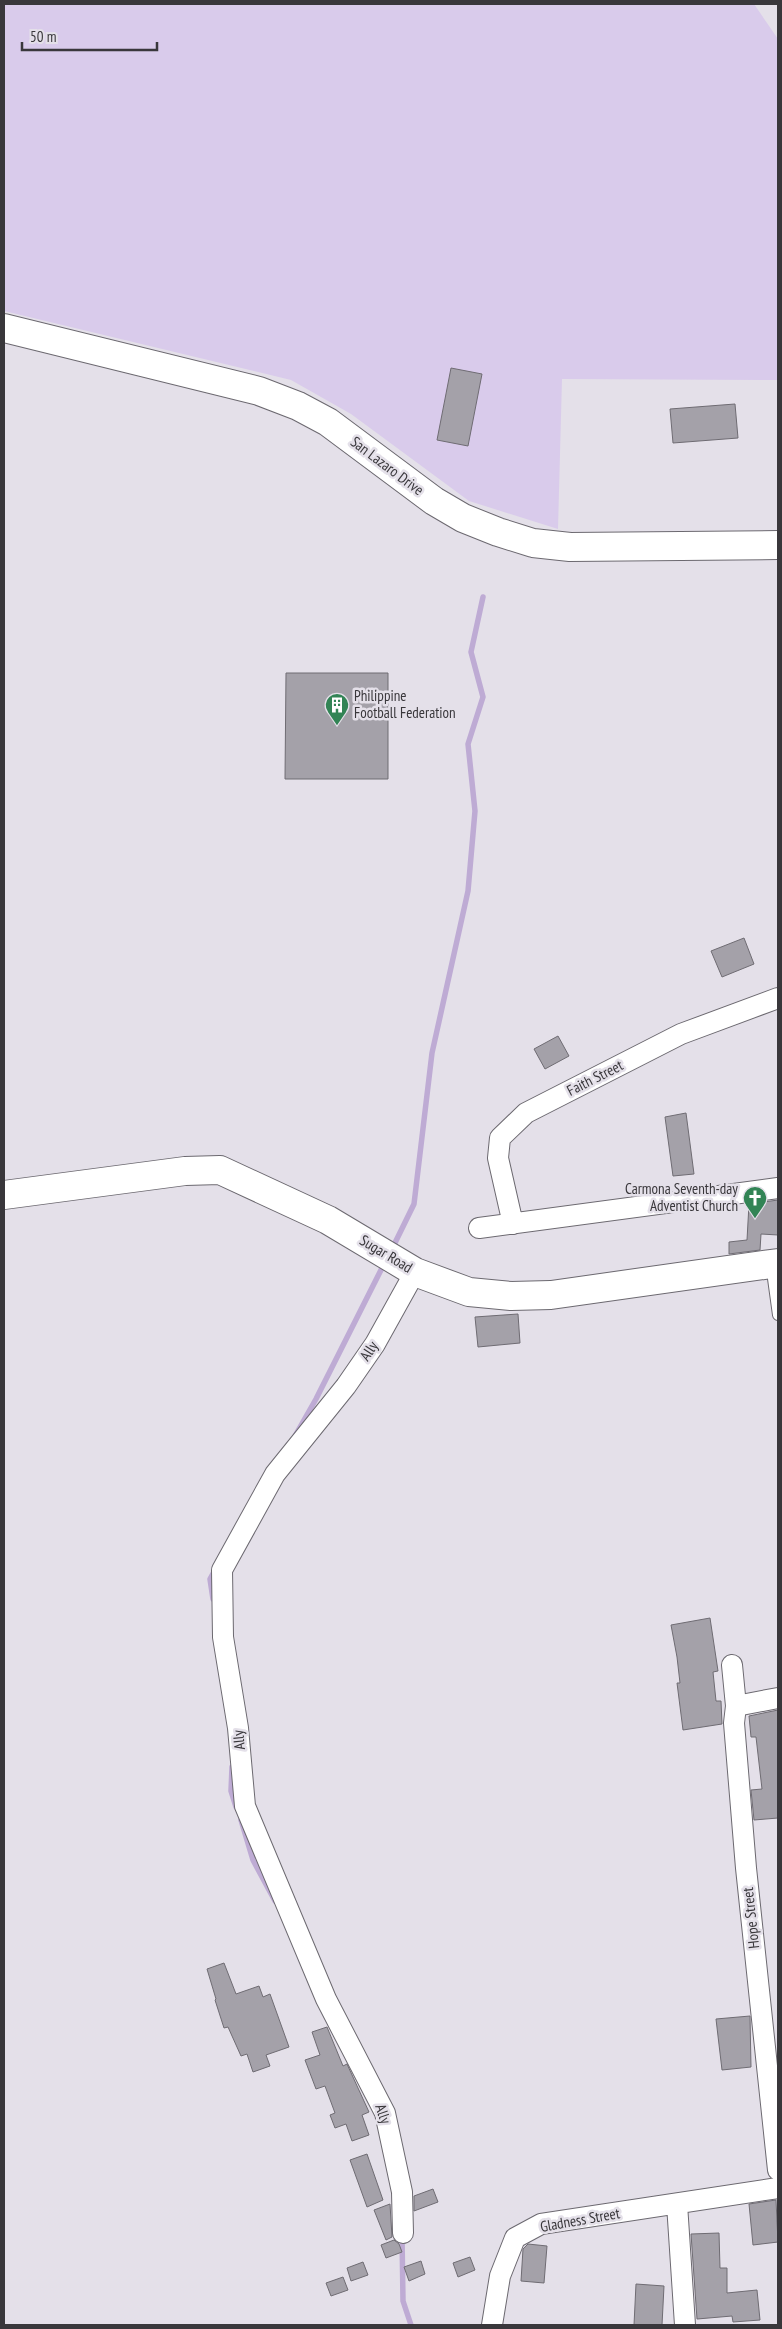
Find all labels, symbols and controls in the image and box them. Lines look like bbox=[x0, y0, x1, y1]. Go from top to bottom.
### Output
scale bar bbox=[22, 20, 158, 52]
text: 50 m bbox=[30, 27, 56, 46]
street label: San Lazaro Drive bbox=[347, 432, 428, 499]
place label: Philippine Football Federation bbox=[354, 686, 456, 722]
building icon: Philippine Football Federation bbox=[324, 692, 350, 726]
street label: Faith Street bbox=[564, 1055, 626, 1100]
place label: Carmona Seventh-day Adventist Church bbox=[625, 1179, 738, 1215]
church icon: Carmona Seventh-day Adventist Church bbox=[742, 1185, 768, 1219]
street label: Sugar Road bbox=[356, 1230, 416, 1277]
street label: Ally bbox=[355, 1337, 382, 1364]
street label: Ally bbox=[228, 1729, 249, 1751]
street label: Hope Street bbox=[738, 1886, 763, 1950]
street label: Ally bbox=[371, 2101, 396, 2127]
street label: Gladness Street bbox=[539, 2203, 621, 2236]

